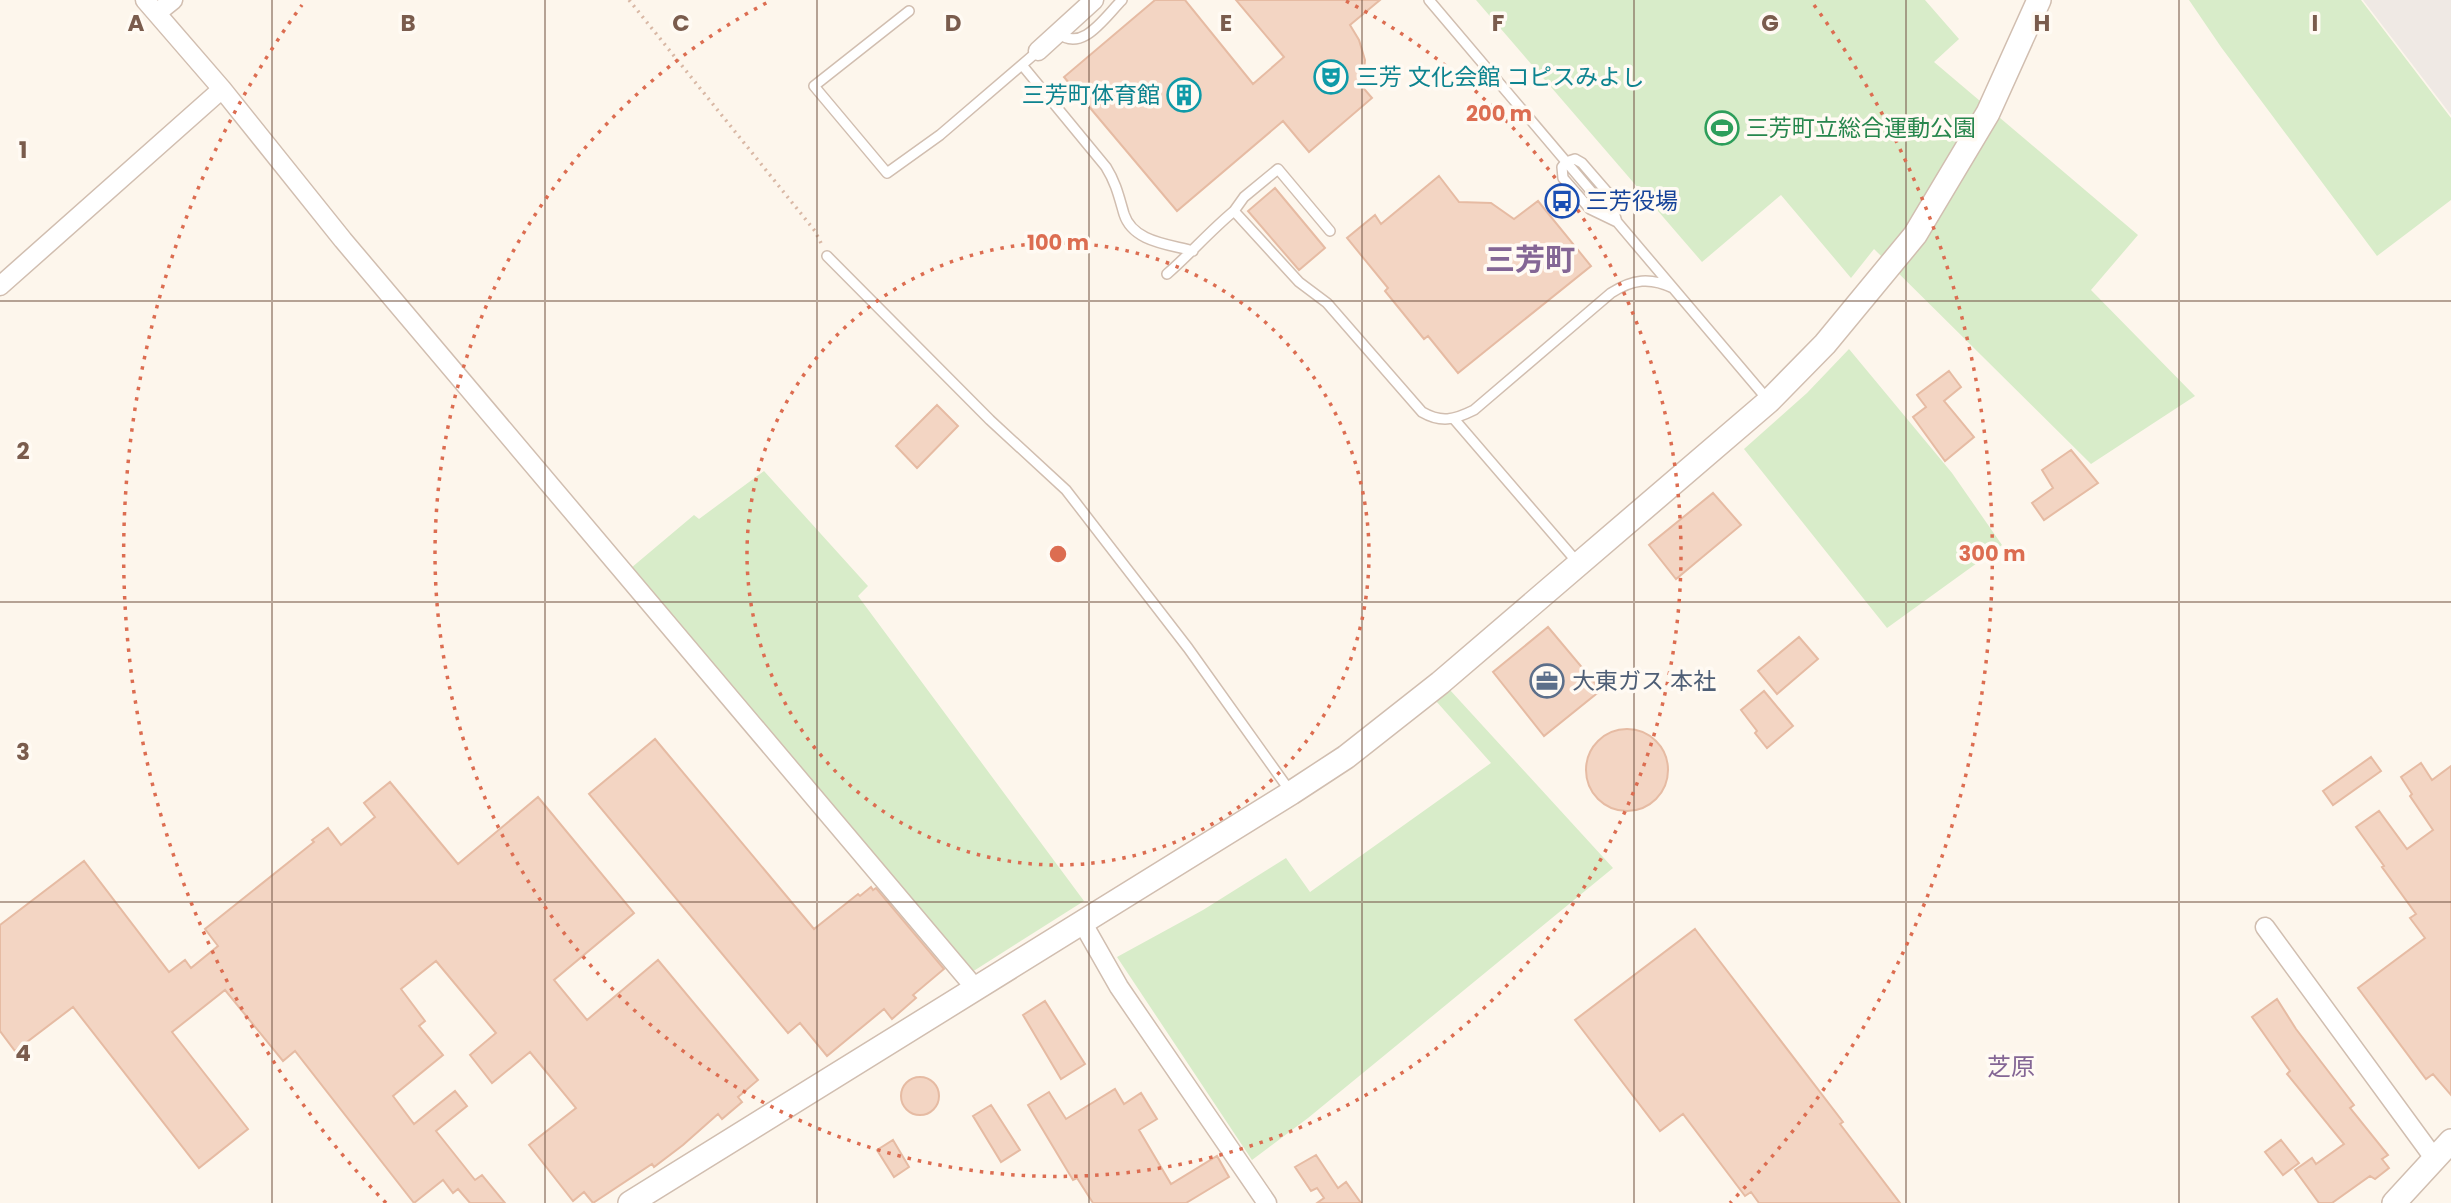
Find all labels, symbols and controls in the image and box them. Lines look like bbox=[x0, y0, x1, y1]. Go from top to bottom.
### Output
text: A bbox=[128, 7, 145, 39]
text: B bbox=[400, 7, 416, 39]
text: C bbox=[672, 7, 690, 39]
text: D bbox=[945, 7, 961, 39]
text: E bbox=[1220, 7, 1232, 39]
text: F bbox=[1492, 7, 1504, 39]
text: G bbox=[1761, 7, 1779, 39]
text: H bbox=[2034, 7, 2050, 39]
text: I bbox=[2312, 7, 2318, 39]
theatre icon: 三芳 文化会館 コピスみよし bbox=[1312, 58, 1350, 96]
place label: 三芳 文化会館 コピスみよし bbox=[1356, 61, 1644, 93]
building icon: 三芳町体育館 bbox=[1165, 76, 1203, 114]
place label: 三芳町体育館 bbox=[1022, 79, 1160, 111]
text: 200 m bbox=[1466, 99, 1532, 128]
sports icon: 三芳町立総合運動公園 bbox=[1703, 109, 1741, 147]
place label: 三芳町立総合運動公園 bbox=[1746, 112, 1976, 144]
text: 1 bbox=[19, 134, 27, 166]
bus stop icon: 三芳役場 bbox=[1543, 182, 1581, 220]
place label: 三芳役場 bbox=[1586, 185, 1678, 217]
text: 100 m bbox=[1027, 228, 1089, 257]
district label: 三芳町 bbox=[1485, 238, 1575, 281]
text: 2 bbox=[16, 435, 30, 467]
text: 300 m bbox=[1959, 539, 2025, 568]
centre of rings bbox=[1046, 542, 1070, 566]
office icon: 大東ガス 本社 bbox=[1528, 662, 1566, 700]
place label: 大東ガス 本社 bbox=[1572, 665, 1716, 697]
text: 3 bbox=[16, 736, 30, 768]
text: 4 bbox=[15, 1037, 31, 1069]
district label: 芝原 bbox=[1987, 1050, 2035, 1083]

